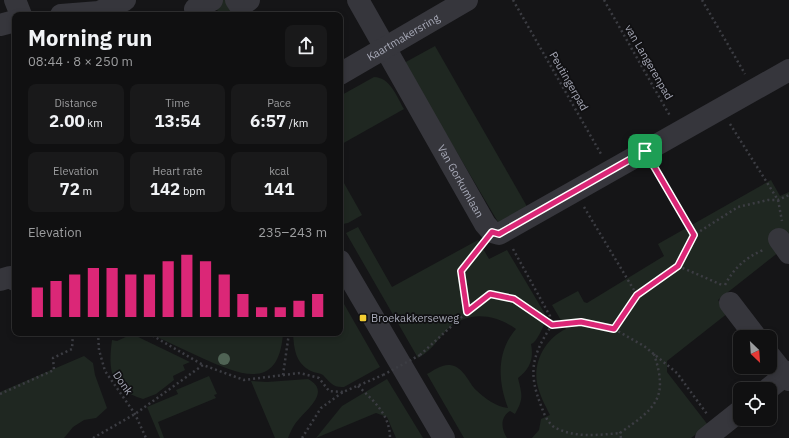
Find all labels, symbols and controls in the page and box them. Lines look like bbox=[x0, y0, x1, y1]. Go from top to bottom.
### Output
street label: Kaartmakersring bbox=[364, 10, 442, 64]
street label: van Langerenpad bbox=[622, 22, 676, 102]
text: Morning run bbox=[28, 23, 152, 52]
button: share bbox=[285, 25, 327, 67]
street label: Peutingerpad bbox=[546, 49, 592, 113]
text: 08:44 · 8 × 250 m bbox=[28, 53, 133, 70]
text: Distance bbox=[54, 96, 97, 110]
text: Time bbox=[165, 96, 190, 110]
text: Pace bbox=[267, 96, 291, 110]
text: 2.00 bbox=[49, 110, 85, 132]
text: 13:54 bbox=[154, 110, 201, 132]
text: 6:57 bbox=[250, 110, 286, 132]
text: km bbox=[85, 116, 103, 130]
text: /km bbox=[286, 116, 308, 130]
pin bbox=[628, 134, 662, 168]
icon: arrive bbox=[634, 140, 656, 162]
street label: Van Gorkumlaan bbox=[434, 142, 487, 220]
text: Elevation bbox=[53, 164, 99, 178]
text: Heart rate bbox=[153, 164, 202, 178]
text: kcal bbox=[269, 164, 289, 178]
text: 72 bbox=[60, 178, 80, 200]
text: 142 bbox=[150, 178, 180, 200]
text: 141 bbox=[264, 178, 294, 200]
text: m bbox=[80, 184, 92, 198]
text: bpm bbox=[180, 184, 205, 198]
text: Elevation bbox=[28, 224, 82, 241]
text: 235–243 m bbox=[258, 224, 327, 241]
place label: Broekakkerseweg bbox=[371, 311, 459, 325]
marker: Broekakkerseweg bbox=[358, 313, 368, 323]
north arrow bbox=[733, 330, 777, 374]
map controls bbox=[733, 330, 777, 426]
street label: Donk bbox=[110, 369, 136, 398]
button: locate bbox=[733, 382, 777, 426]

